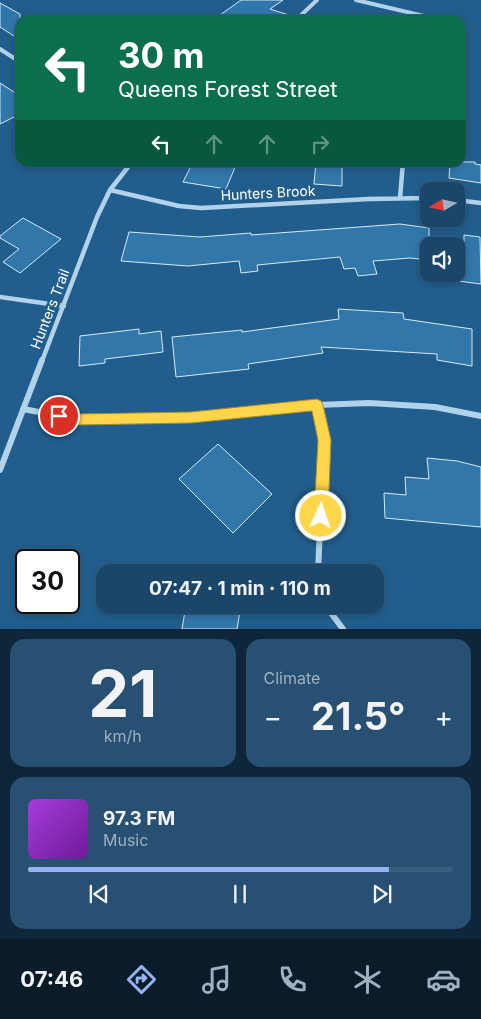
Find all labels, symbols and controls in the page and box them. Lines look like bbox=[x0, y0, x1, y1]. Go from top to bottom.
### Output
text: 30 m bbox=[118, 34, 204, 76]
icon: left bbox=[35, 35, 100, 100]
text: Queens Forest Street bbox=[118, 76, 337, 102]
icon: left bbox=[147, 130, 175, 158]
icon: ahead bbox=[200, 130, 228, 158]
icon: ahead bbox=[253, 130, 281, 158]
icon: right bbox=[306, 130, 334, 158]
street label: Hunters Brook bbox=[220, 182, 316, 203]
north arrow bbox=[420, 182, 465, 228]
map controls bbox=[420, 182, 465, 282]
button: sound bbox=[420, 237, 465, 282]
street label: Hunters Trail bbox=[26, 266, 73, 351]
pin bbox=[38, 395, 80, 437]
icon: arrive bbox=[45, 402, 73, 430]
position arrow bbox=[294, 489, 346, 541]
speed limit sign: 30 bbox=[15, 549, 80, 614]
text: 07:47 · 1 min · 110 m bbox=[149, 577, 331, 600]
text: 21 bbox=[88, 654, 157, 733]
text: Climate bbox=[264, 668, 320, 688]
text: 21.5° bbox=[311, 693, 405, 739]
text: − bbox=[264, 700, 282, 734]
text: + bbox=[434, 700, 453, 734]
text: km/h bbox=[104, 726, 142, 746]
text: 97.3 FM bbox=[103, 807, 175, 830]
text: Music bbox=[103, 830, 148, 850]
icon: previous bbox=[85, 880, 113, 908]
icon: pause bbox=[226, 880, 254, 908]
icon: next bbox=[368, 880, 396, 908]
icon: directions bbox=[124, 962, 159, 997]
icon: music bbox=[199, 962, 234, 997]
icon: phone bbox=[275, 962, 310, 997]
icon: climate bbox=[350, 962, 385, 997]
icon: car bbox=[426, 962, 461, 997]
text: 07:46 bbox=[20, 966, 83, 992]

